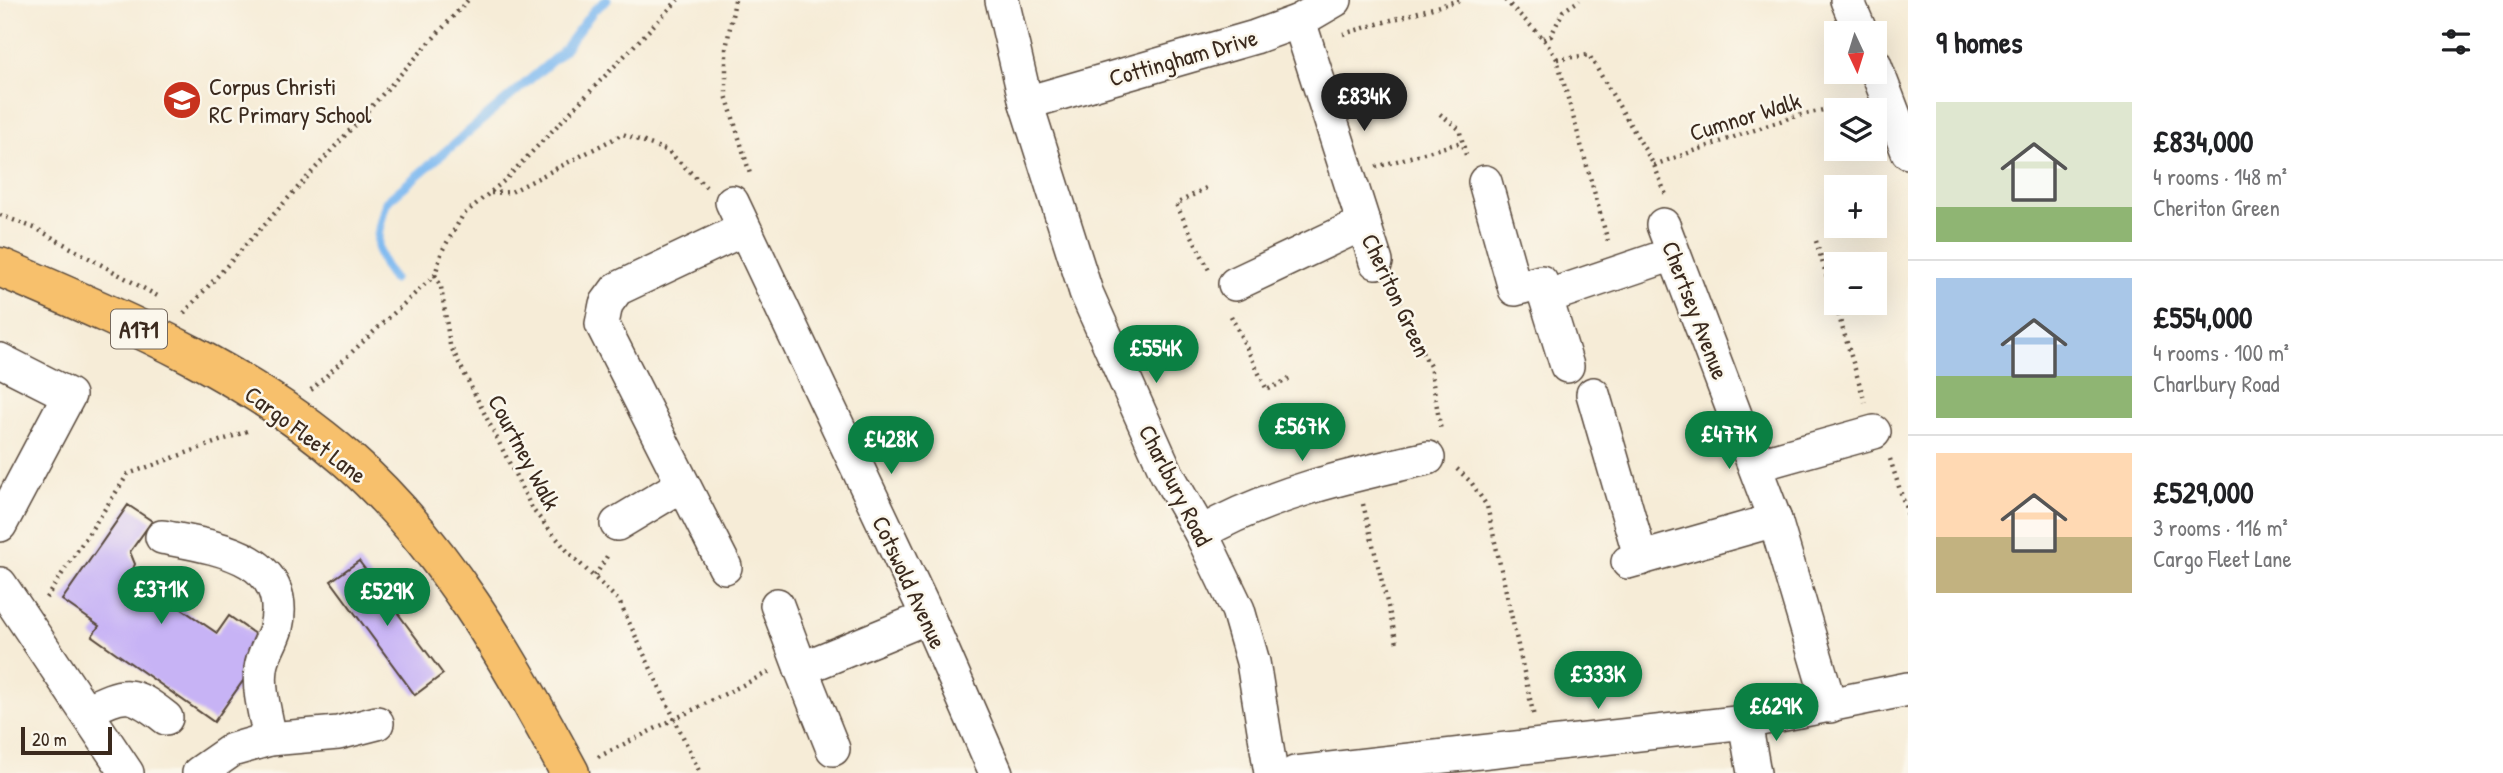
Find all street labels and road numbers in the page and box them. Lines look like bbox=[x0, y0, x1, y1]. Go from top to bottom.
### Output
street label: Cottingham Drive bbox=[1105, 20, 1261, 93]
street label: Cumnor Walk bbox=[1685, 84, 1805, 148]
street label: Cheriton Green bbox=[1355, 228, 1439, 362]
street label: Chertsey Avenue bbox=[1655, 236, 1737, 384]
road number: A171 bbox=[111, 310, 167, 348]
street label: Cargo Fleet Lane bbox=[239, 378, 374, 491]
street label: Courtney Walk bbox=[481, 389, 569, 515]
street label: Charlbury Road bbox=[1132, 419, 1220, 551]
street label: Cotswold Avenue bbox=[865, 510, 955, 654]

